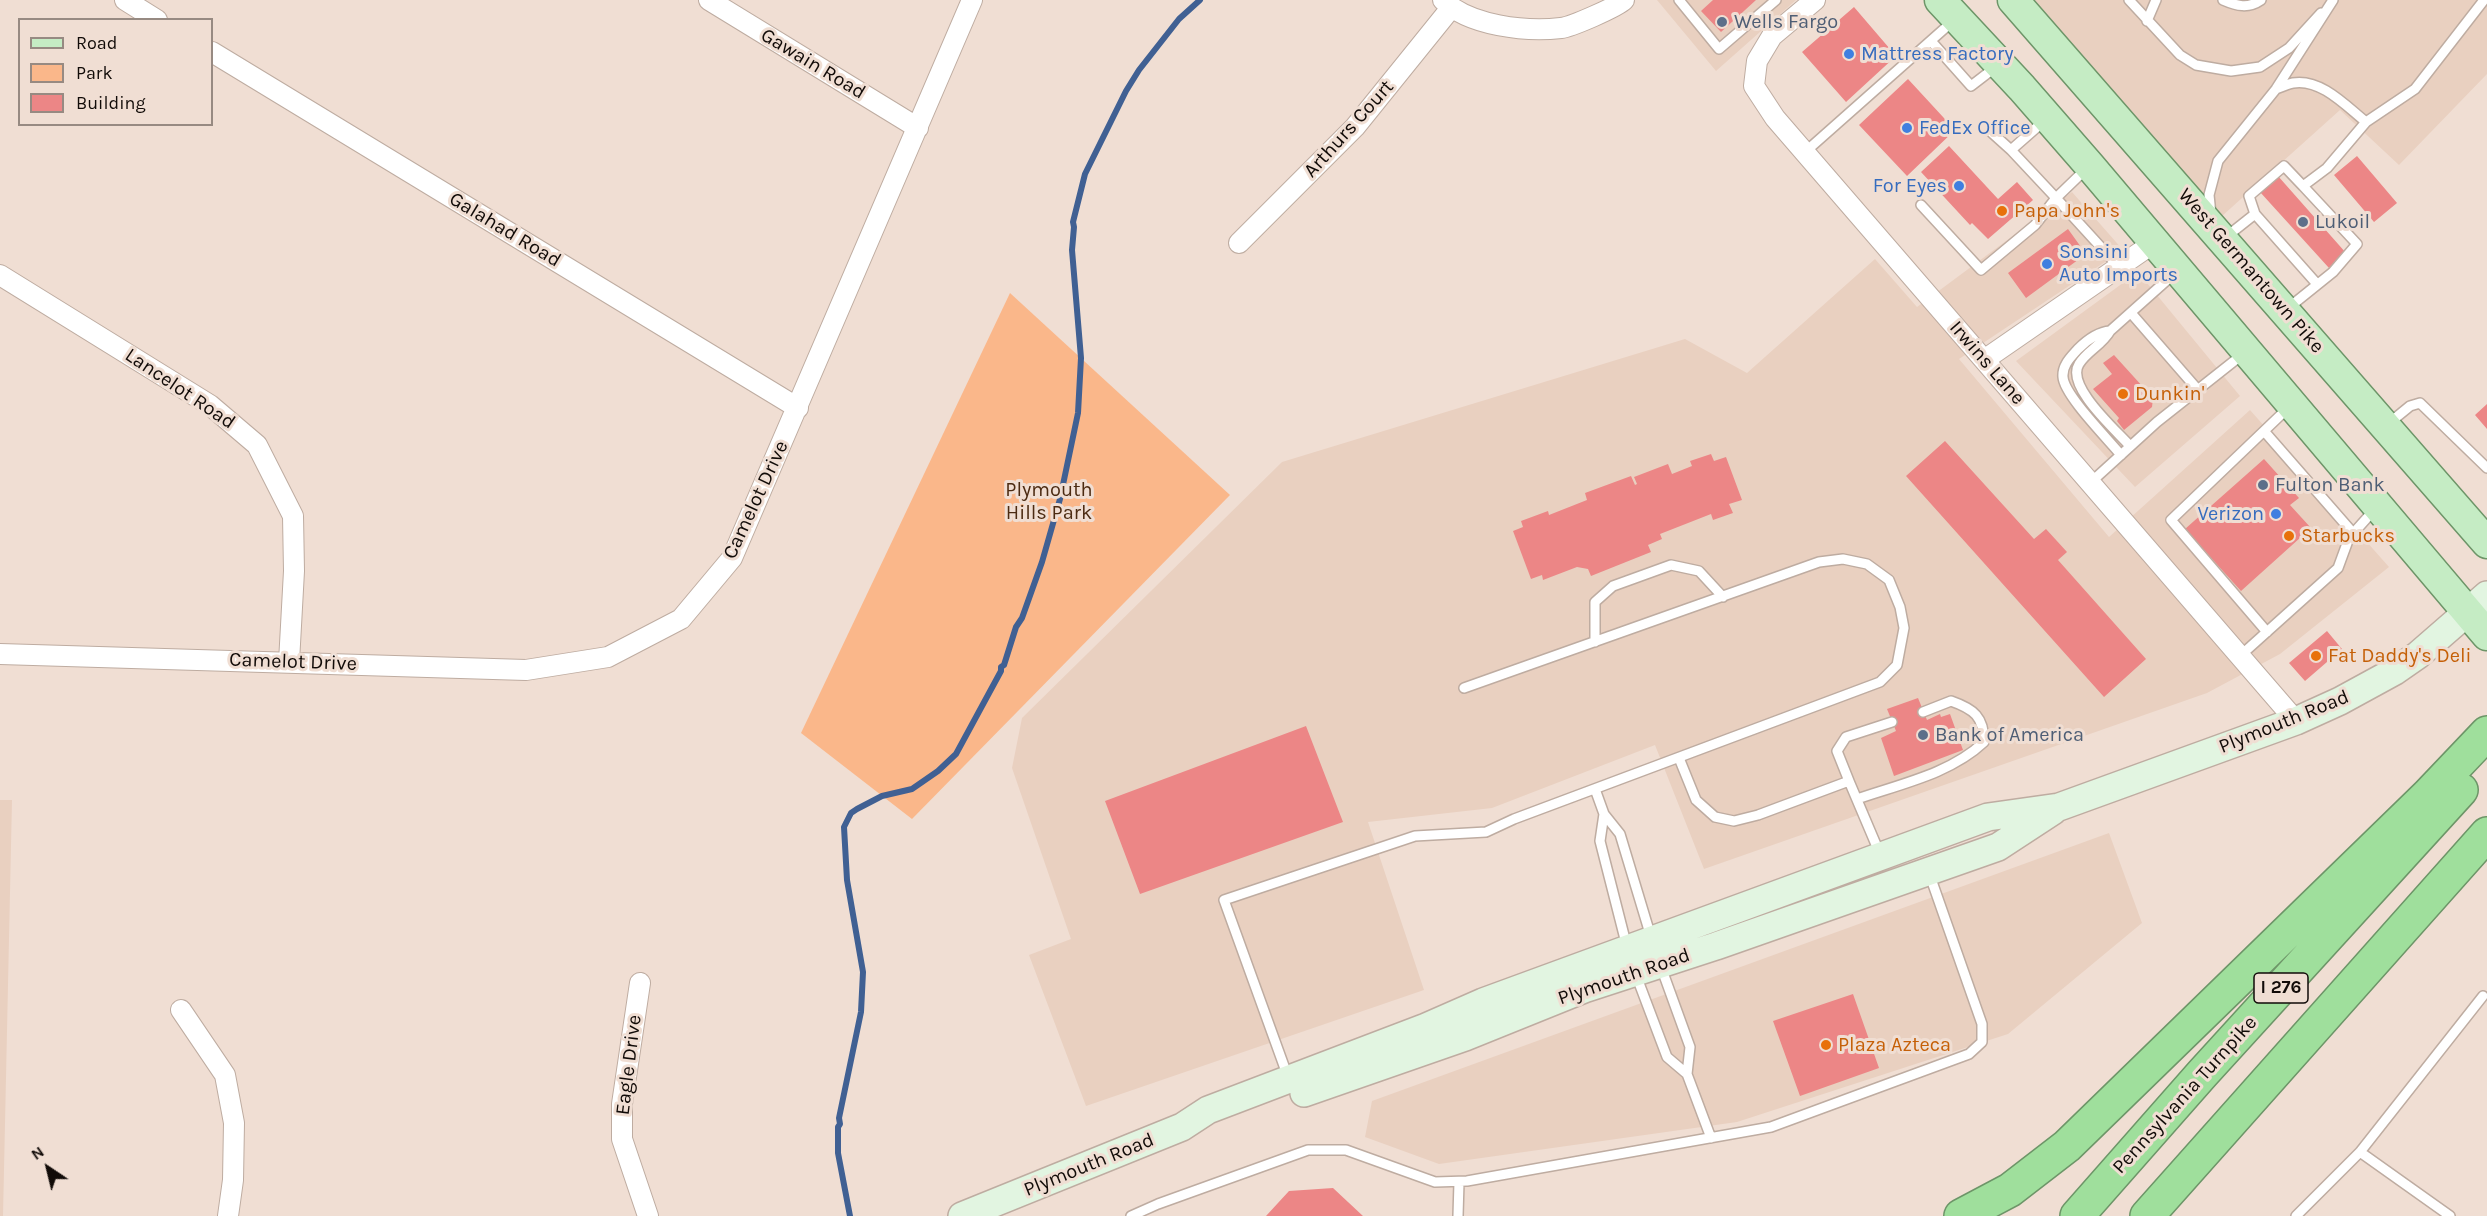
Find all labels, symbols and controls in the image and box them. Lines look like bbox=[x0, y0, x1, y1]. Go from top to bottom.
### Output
place label: Wells Fargo bbox=[1734, 10, 1838, 34]
marker: Wells Fargo bbox=[1715, 15, 1729, 29]
legend bbox=[18, 18, 213, 126]
street label: Gawain Road bbox=[756, 23, 870, 105]
text: Road bbox=[76, 32, 117, 54]
place label: Mattress Factory bbox=[1861, 42, 2014, 66]
marker: Mattress Factory bbox=[1842, 47, 1856, 61]
text: Park bbox=[76, 62, 113, 84]
street label: Arthurs Court bbox=[1299, 75, 1399, 183]
text: Building bbox=[76, 92, 146, 114]
place label: FedEx Office bbox=[1919, 116, 2030, 140]
marker: FedEx Office bbox=[1900, 121, 1914, 135]
place label: For Eyes bbox=[1873, 174, 1947, 198]
marker: For Eyes bbox=[1952, 179, 1966, 193]
street label: West Germantown Pike bbox=[2173, 184, 2329, 358]
street label: Galahad Road bbox=[445, 187, 565, 273]
place label: Papa John's bbox=[2014, 199, 2120, 223]
marker: Papa John's bbox=[1995, 204, 2009, 218]
place label: Lukoil bbox=[2315, 210, 2370, 234]
marker: Lukoil bbox=[2296, 215, 2310, 229]
place label: Sonsini Auto Imports bbox=[2059, 240, 2178, 287]
marker: Sonsini Auto Imports bbox=[2040, 257, 2054, 271]
street label: Irwins Lane bbox=[1944, 316, 2030, 410]
street label: Lancelot Road bbox=[120, 343, 240, 435]
place label: Dunkin' bbox=[2135, 382, 2204, 406]
marker: Dunkin' bbox=[2116, 387, 2130, 401]
street label: Camelot Drive bbox=[718, 437, 794, 563]
place label: Fulton Bank bbox=[2275, 473, 2385, 497]
park label: Plymouth Hills Park bbox=[1005, 478, 1093, 525]
marker: Fulton Bank bbox=[2256, 478, 2270, 492]
place label: Verizon bbox=[2197, 502, 2264, 526]
marker: Verizon bbox=[2269, 507, 2283, 521]
place label: Starbucks bbox=[2301, 524, 2395, 548]
marker: Starbucks bbox=[2282, 529, 2296, 543]
place label: Fat Daddy's Deli bbox=[2328, 644, 2471, 668]
street label: Camelot Drive bbox=[229, 648, 357, 676]
marker: Fat Daddy's Deli bbox=[2309, 649, 2323, 663]
street label: Plymouth Road bbox=[2215, 685, 2353, 759]
place label: Bank of America bbox=[1935, 723, 2084, 747]
marker: Bank of America bbox=[1916, 728, 1930, 742]
street label: Plymouth Road bbox=[1555, 943, 1693, 1011]
road number: I 276 bbox=[2254, 973, 2308, 1003]
street label: Pennsylvania Turnpike bbox=[2108, 1011, 2262, 1179]
street label: Eagle Drive bbox=[611, 1013, 647, 1117]
place label: Plaza Azteca bbox=[1838, 1033, 1951, 1057]
marker: Plaza Azteca bbox=[1819, 1038, 1833, 1052]
street label: Plymouth Road bbox=[1020, 1128, 1158, 1202]
north arrow bbox=[18, 1138, 78, 1198]
text: N bbox=[27, 1142, 48, 1164]

